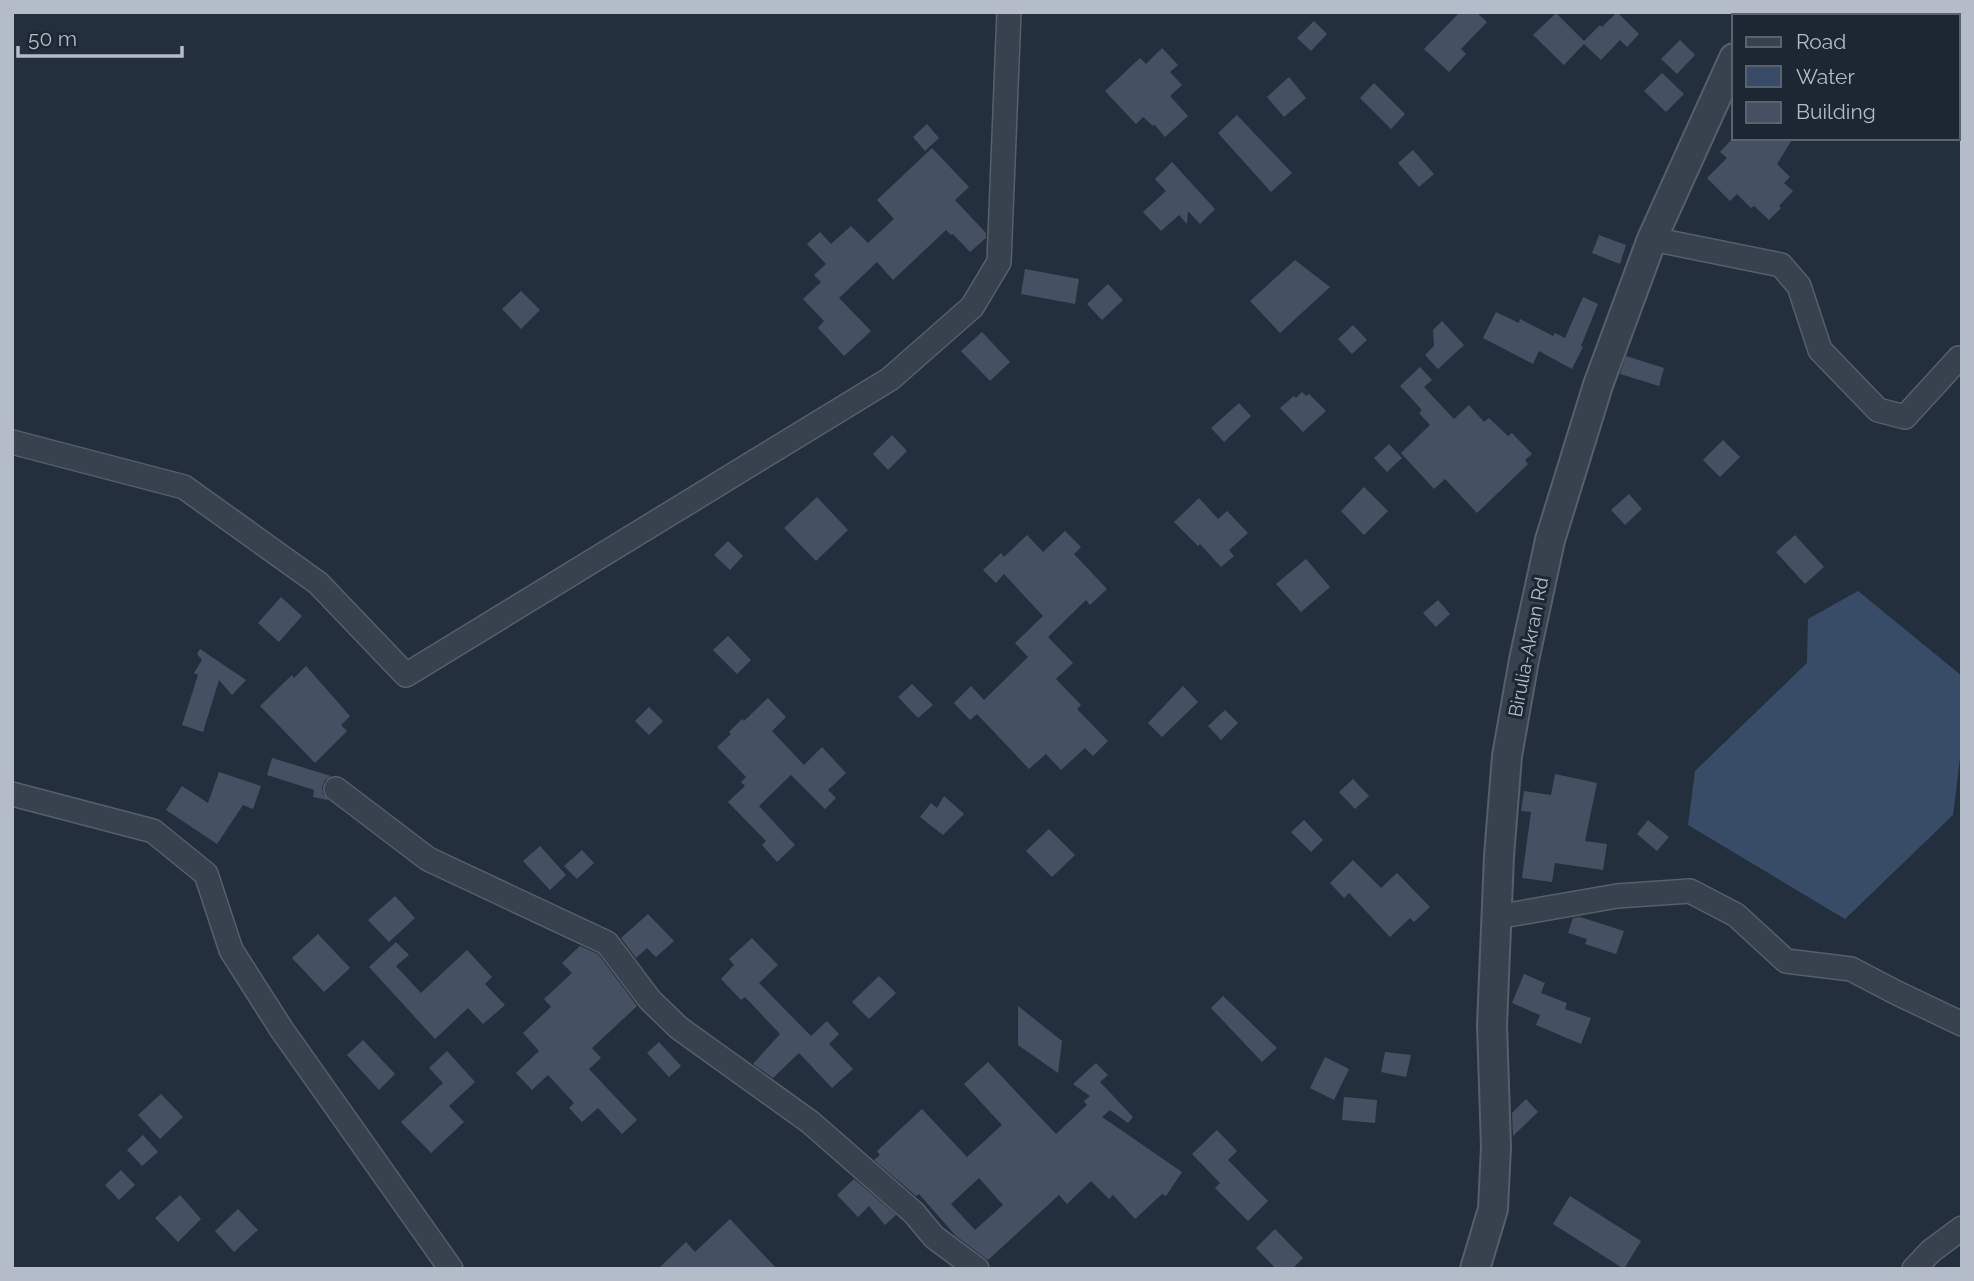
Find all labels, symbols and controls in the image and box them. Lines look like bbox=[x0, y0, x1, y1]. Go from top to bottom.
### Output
scale bar bbox=[18, 14, 182, 58]
legend bbox=[1732, 14, 1960, 140]
text: 50 m bbox=[28, 26, 77, 51]
text: Road bbox=[1796, 29, 1846, 54]
text: Water bbox=[1796, 64, 1855, 89]
text: Building bbox=[1796, 99, 1876, 124]
street label: Birulia-Akran Rd bbox=[1504, 575, 1552, 719]

